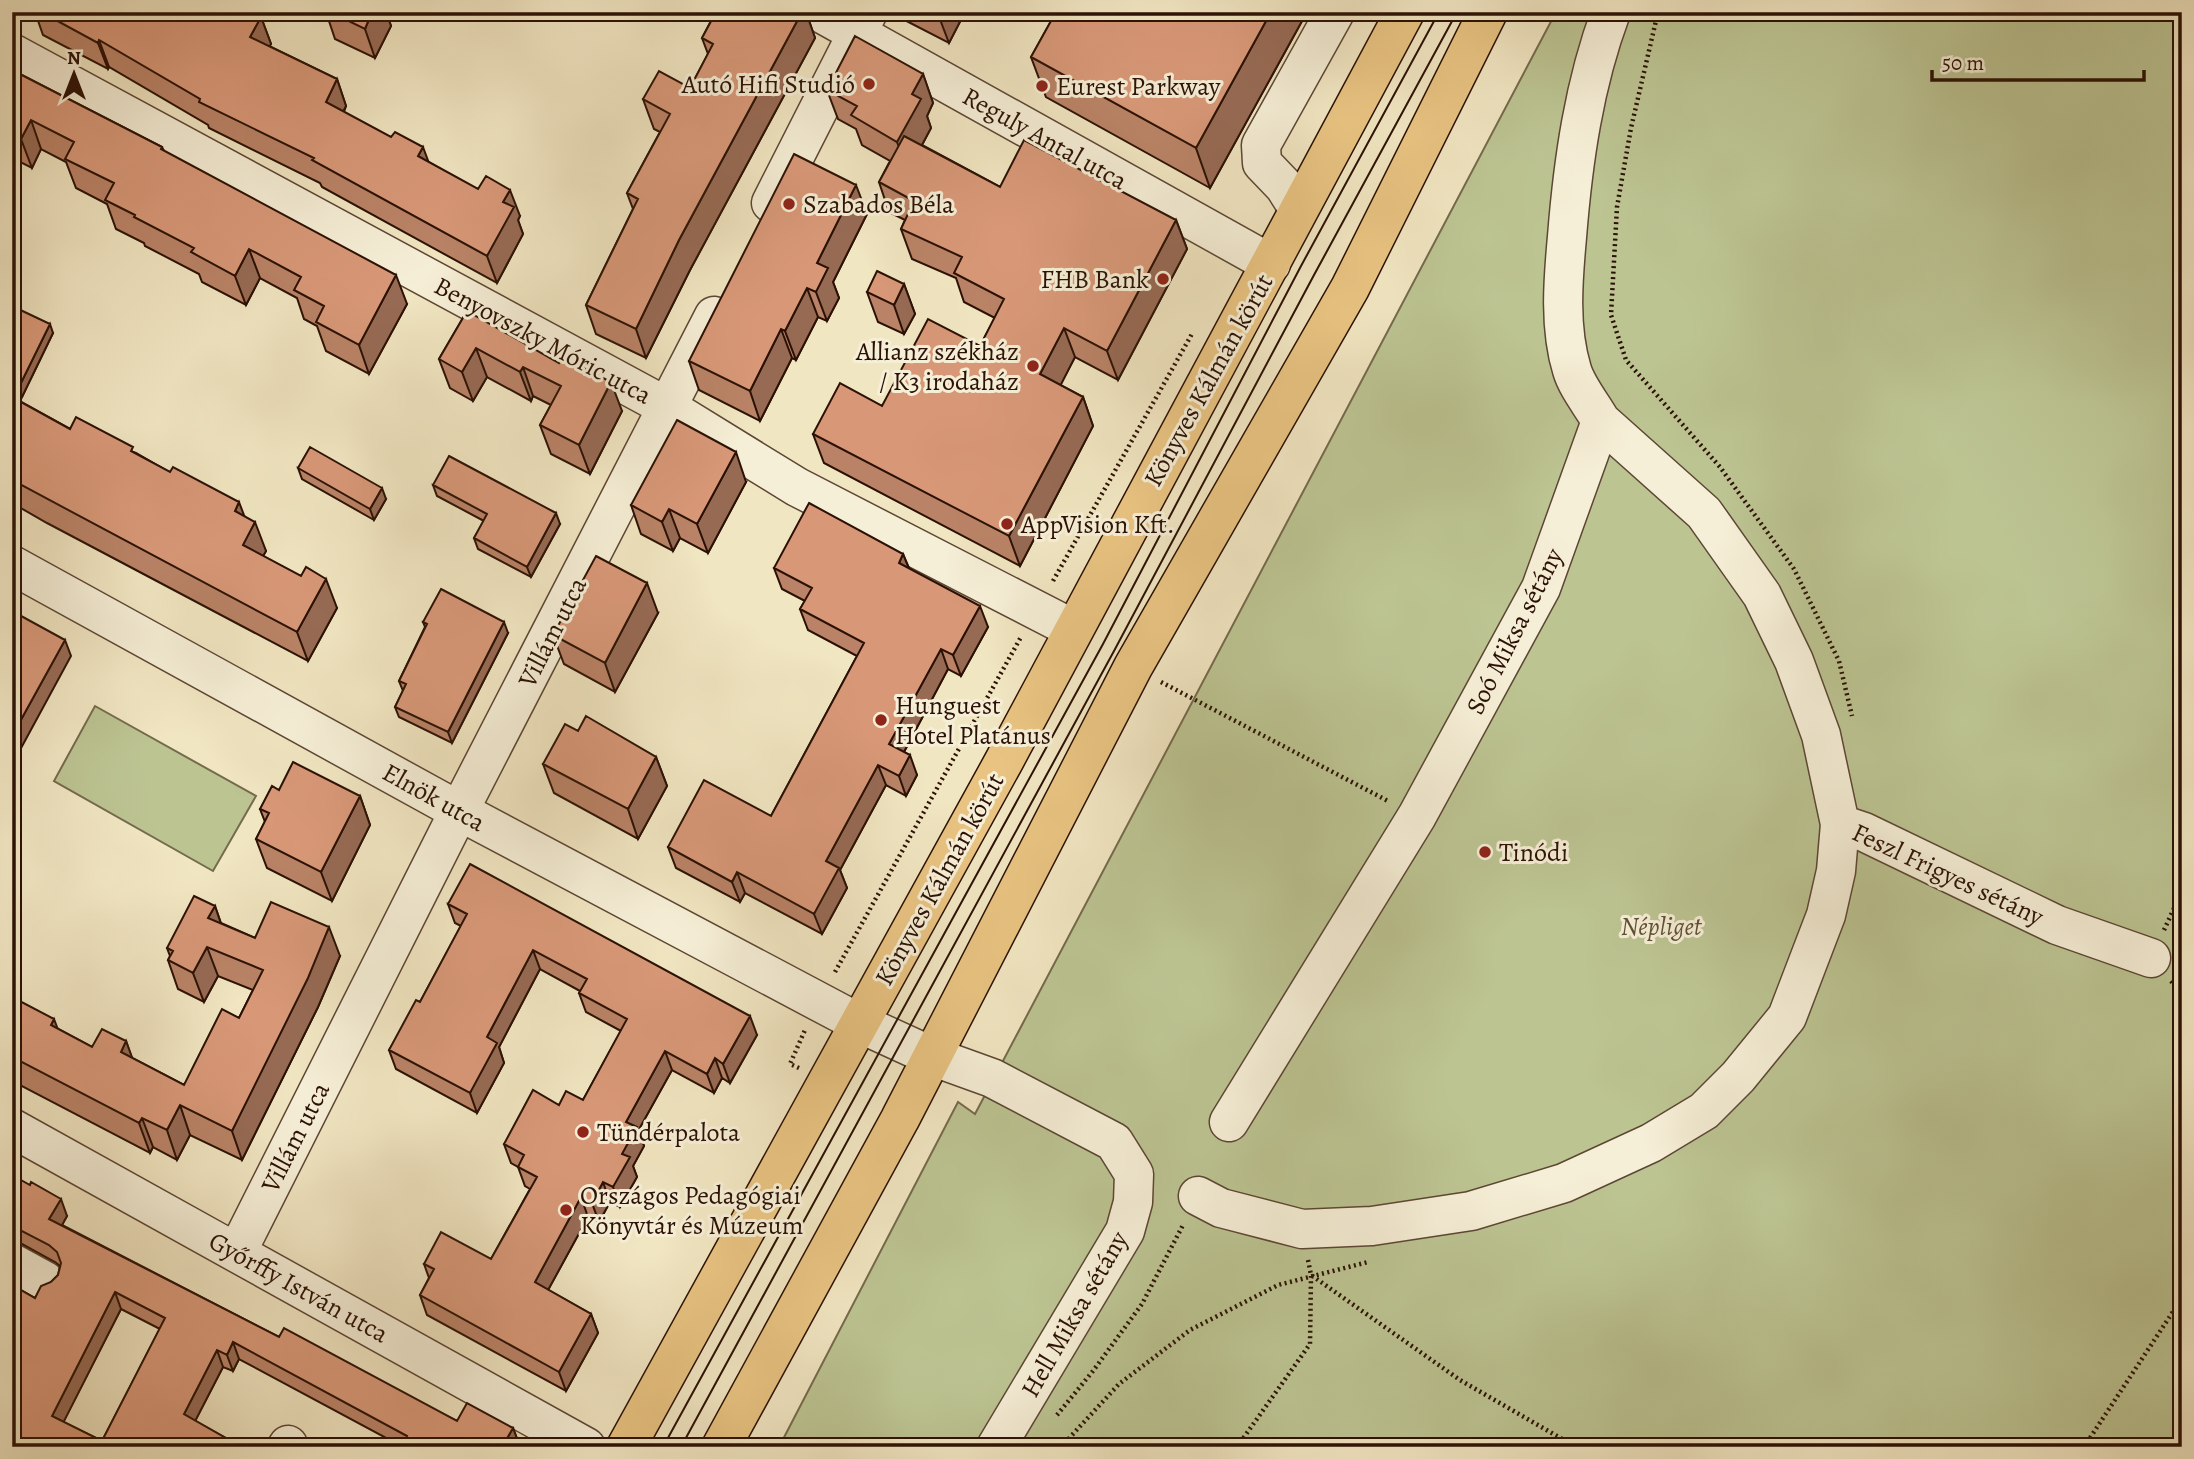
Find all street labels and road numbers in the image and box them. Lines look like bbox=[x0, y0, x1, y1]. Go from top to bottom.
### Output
street label: Reguly Antal utca bbox=[956, 79, 1133, 198]
street label: Könyves Kálmán körút bbox=[1135, 267, 1282, 493]
street label: Benyovszky Móric utca bbox=[428, 268, 658, 413]
street label: Soó Miksa sétány bbox=[1457, 542, 1572, 720]
street label: Villám utca bbox=[509, 571, 595, 694]
street label: Elnök utca bbox=[376, 755, 491, 840]
street label: Könyves Kálmán körút bbox=[866, 766, 1013, 992]
street label: Feszl Frigyes sétány bbox=[1846, 815, 2050, 934]
street label: Villám utca bbox=[252, 1076, 338, 1199]
street label: Győrffy István utca bbox=[203, 1224, 395, 1351]
street label: Hell Miksa sétány bbox=[1013, 1224, 1136, 1404]

